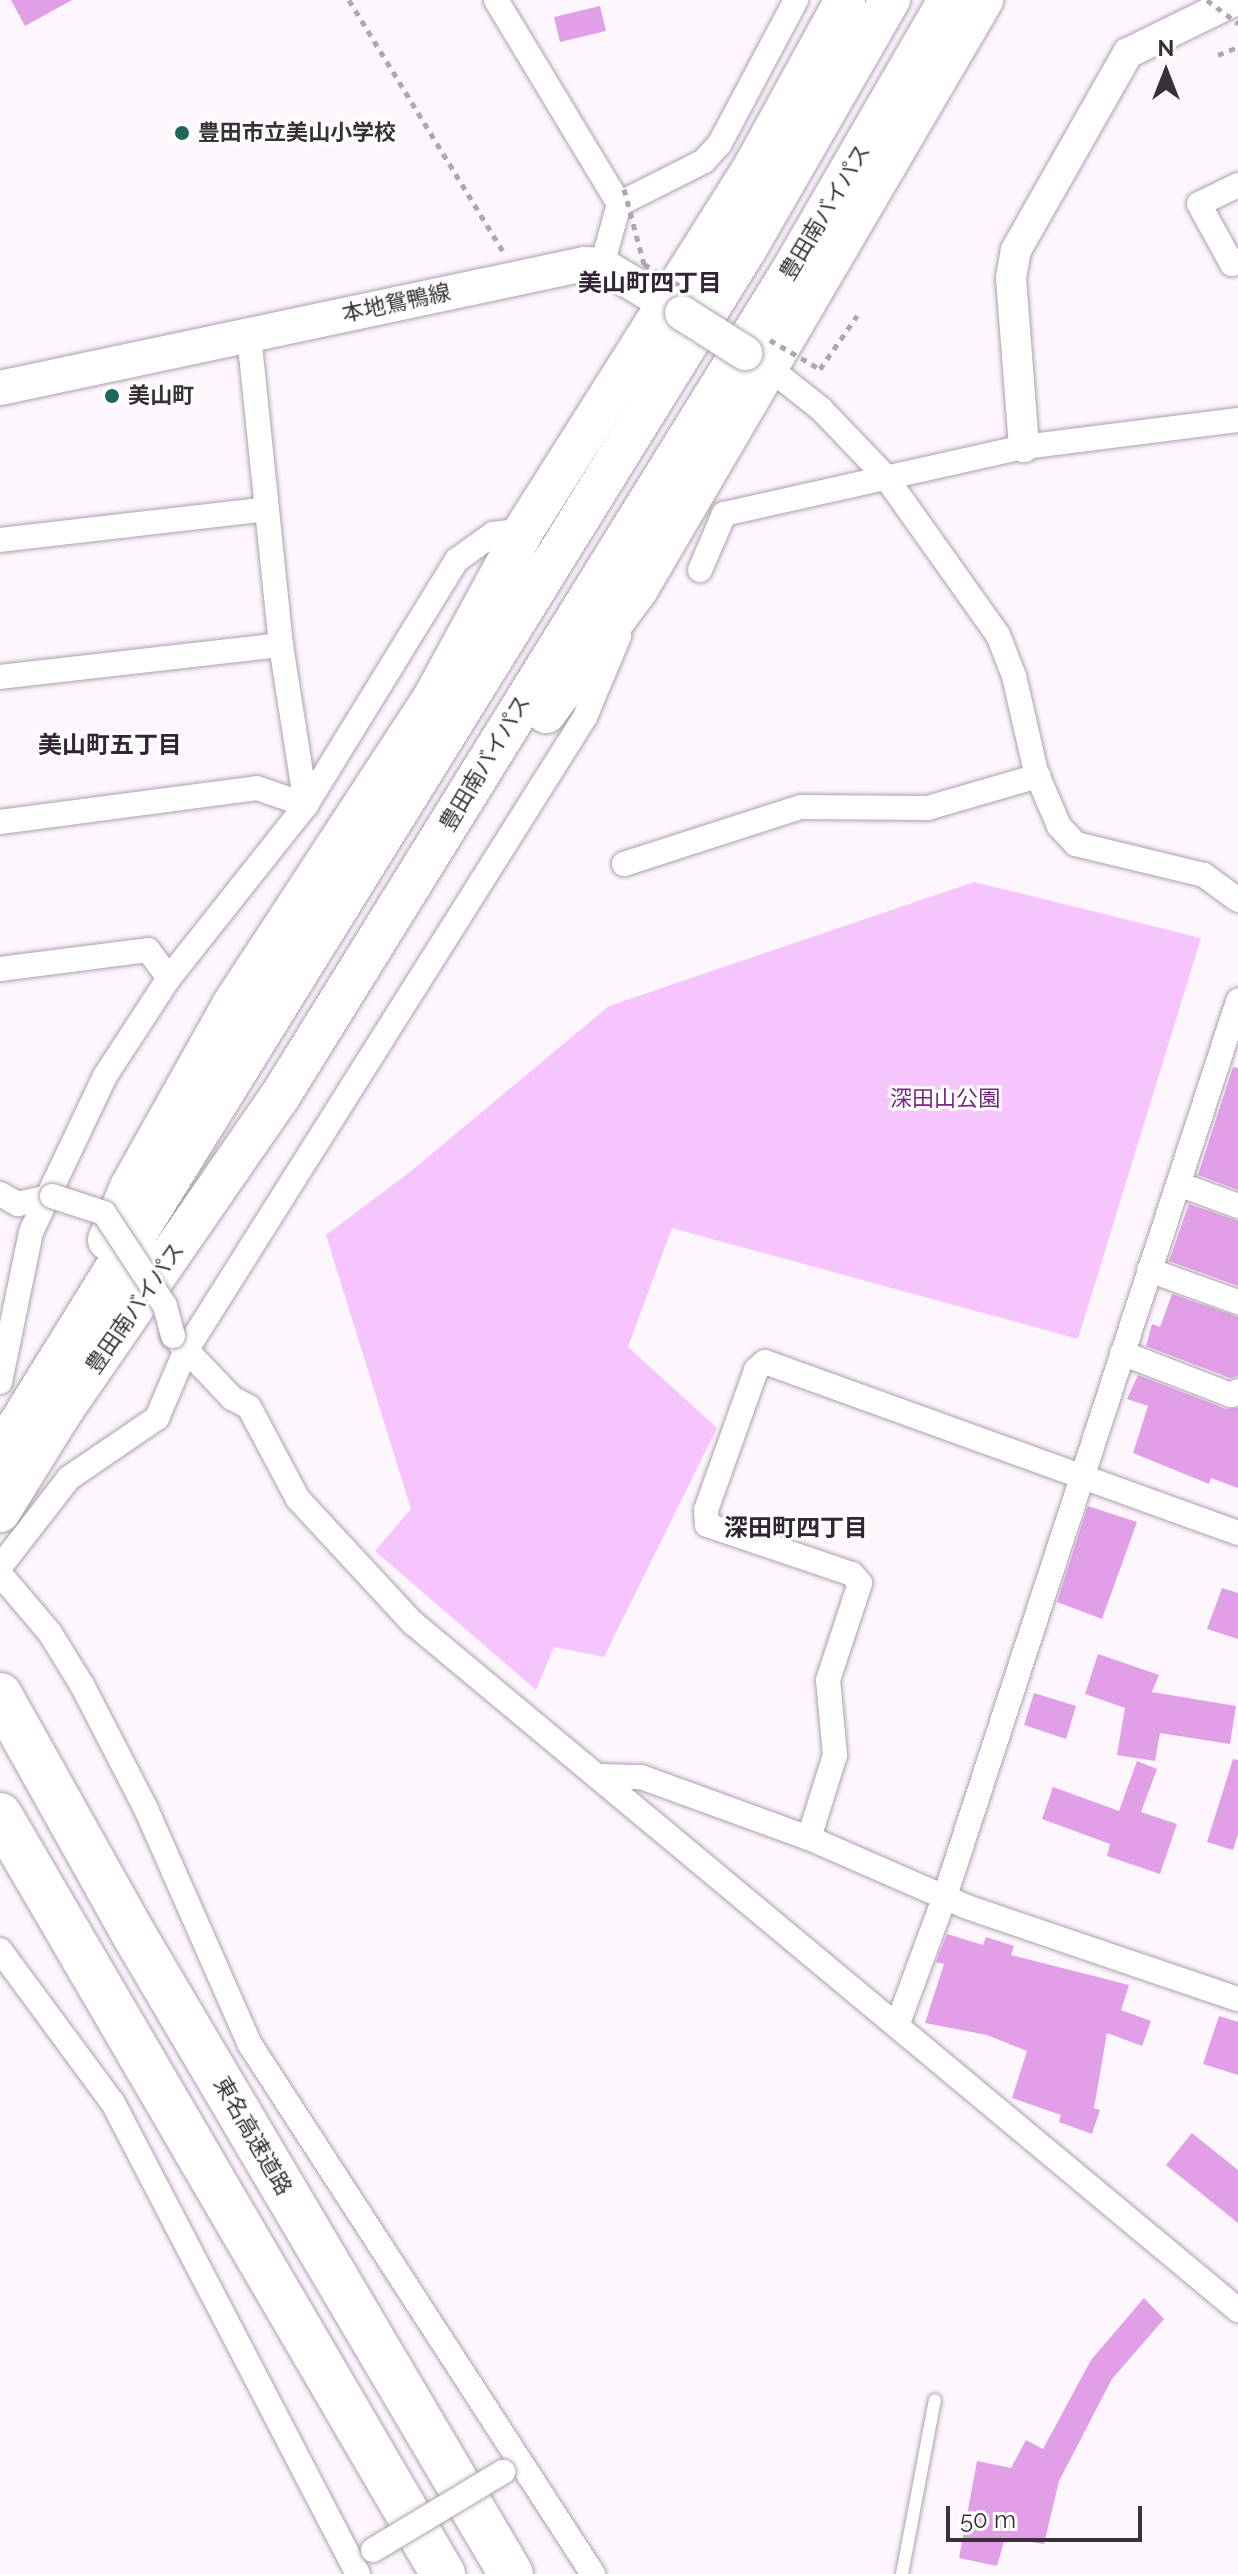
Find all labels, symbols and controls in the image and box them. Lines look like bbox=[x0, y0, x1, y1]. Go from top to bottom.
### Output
north arrow bbox=[1126, 32, 1206, 112]
text: N bbox=[1158, 35, 1174, 61]
place label: 豊田市立美山小学校 bbox=[198, 120, 396, 146]
marker: 豊田市立美山小学校 bbox=[173, 124, 191, 142]
street label: 豊田南バイパス bbox=[774, 139, 876, 285]
district label: 美山町四丁目 bbox=[578, 269, 722, 297]
street label: 本地鴛鴨線 bbox=[339, 279, 453, 327]
place label: 美山町 bbox=[128, 383, 194, 409]
marker: 美山町 bbox=[103, 387, 121, 405]
street label: 豊田南バイパス bbox=[434, 690, 536, 836]
district label: 美山町五丁目 bbox=[38, 731, 182, 759]
park label: 深田山公園 bbox=[890, 1086, 1000, 1112]
street label: 豊田南バイパス bbox=[80, 1237, 190, 1379]
district label: 深田町四丁目 bbox=[724, 1514, 868, 1542]
street label: 東名高速道路 bbox=[209, 2072, 297, 2200]
scale bar bbox=[950, 2490, 1146, 2540]
text: 50 m bbox=[960, 2505, 1016, 2534]

